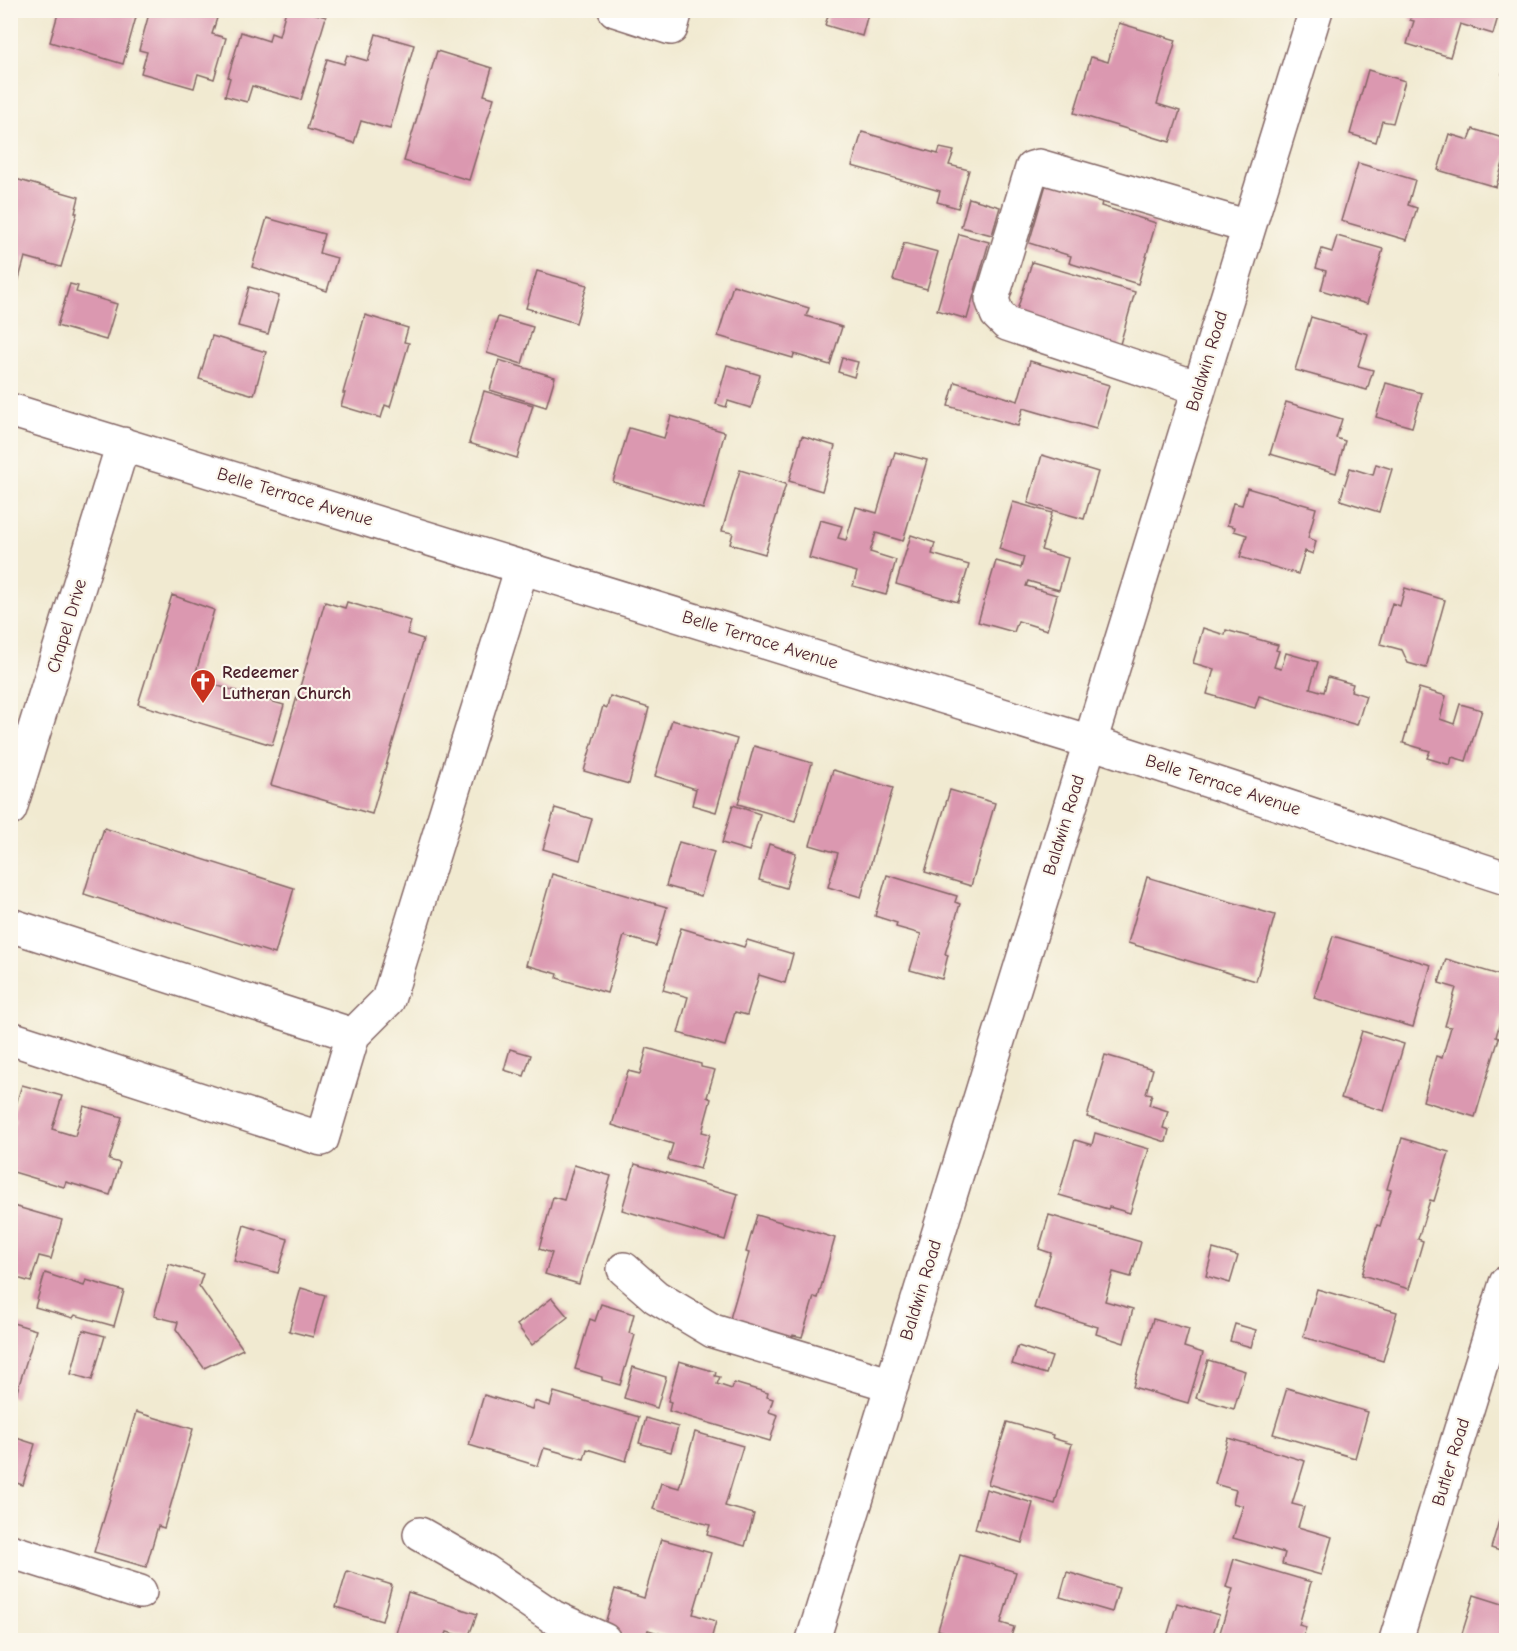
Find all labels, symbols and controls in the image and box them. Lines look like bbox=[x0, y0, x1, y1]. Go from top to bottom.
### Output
street label: Baldwin Road bbox=[1182, 308, 1232, 414]
street label: Belle Terrace Avenue bbox=[215, 463, 375, 531]
street label: Chapel Drive bbox=[43, 576, 91, 676]
street label: Belle Terrace Avenue bbox=[680, 606, 840, 674]
place label: Redeemer Lutheran Church bbox=[222, 662, 351, 704]
church icon: Redeemer Lutheran Church bbox=[188, 667, 218, 705]
street label: Belle Terrace Avenue bbox=[1143, 750, 1303, 820]
street label: Baldwin Road bbox=[1039, 772, 1089, 878]
street label: Baldwin Road bbox=[896, 1237, 946, 1343]
street label: Butler Road bbox=[1428, 1416, 1474, 1508]

